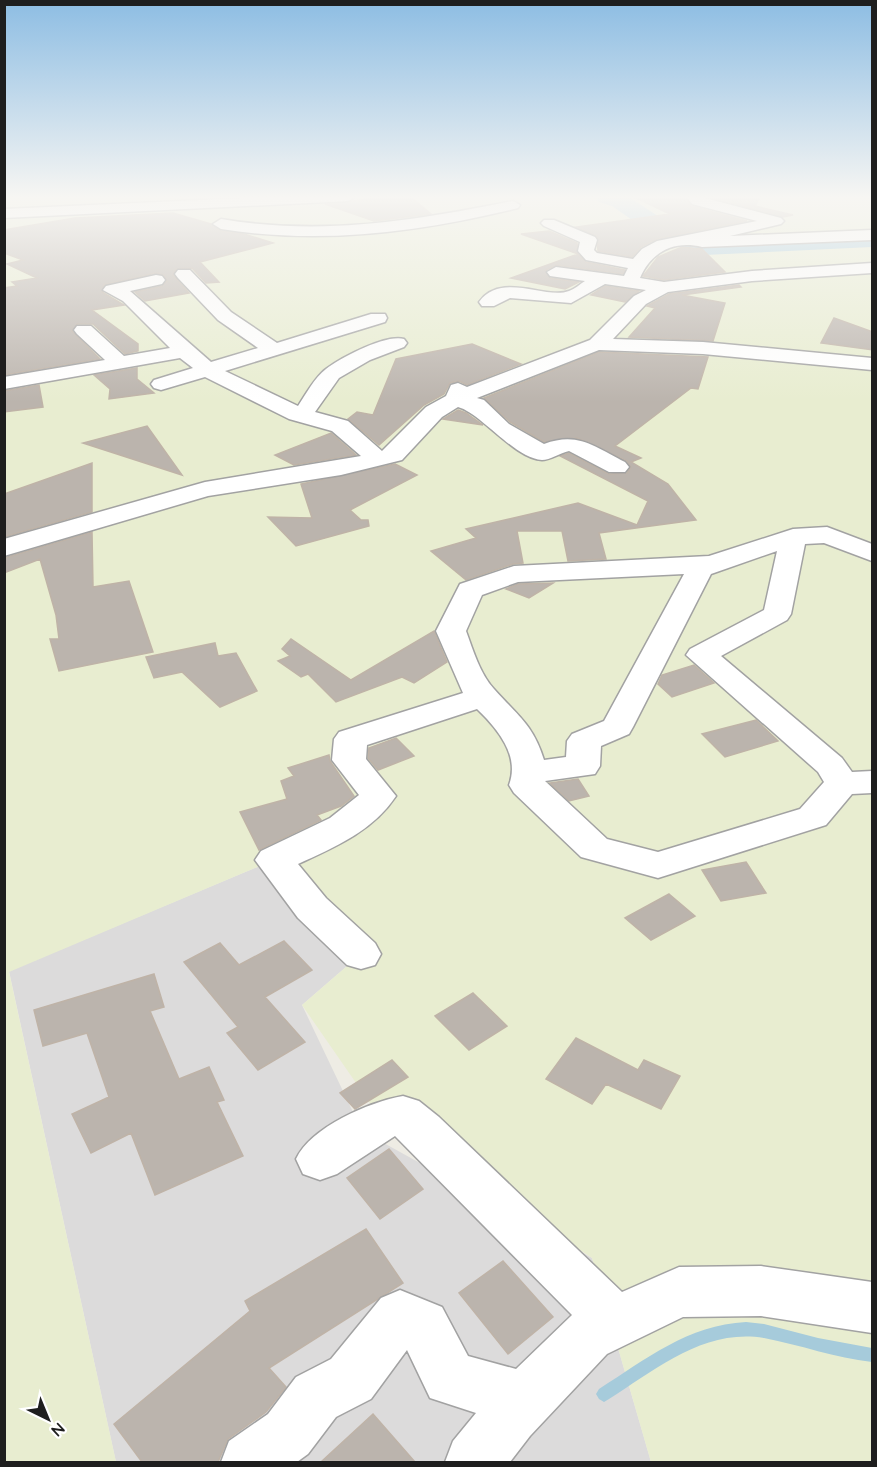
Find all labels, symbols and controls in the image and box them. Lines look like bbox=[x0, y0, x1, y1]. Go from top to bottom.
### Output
north arrow bbox=[18, 1389, 78, 1449]
text: N bbox=[47, 1419, 69, 1441]

